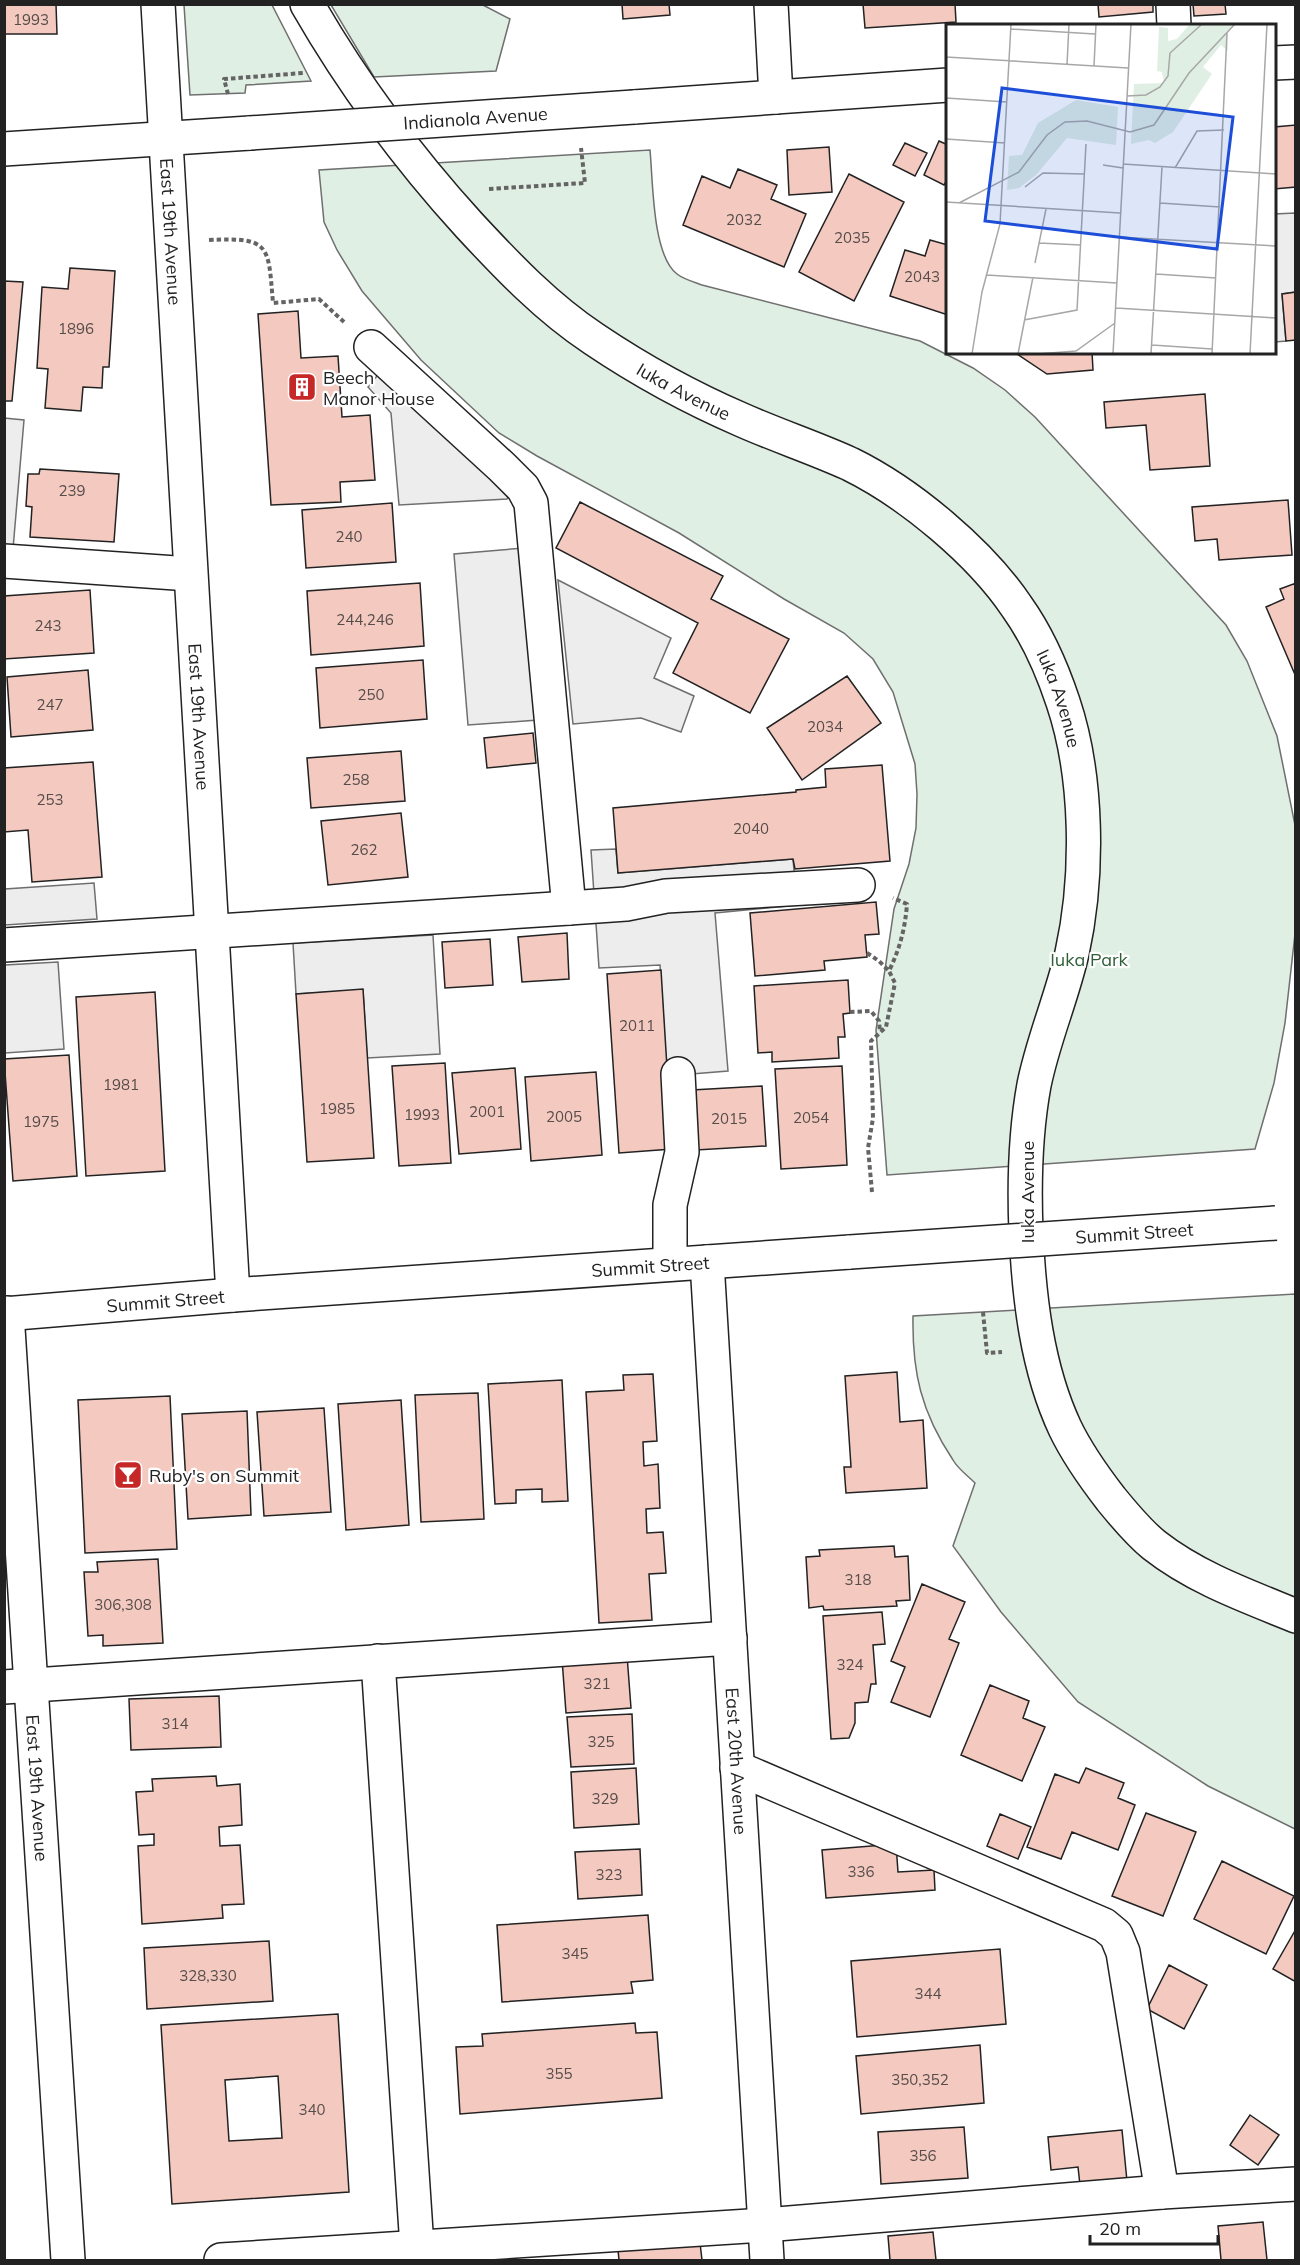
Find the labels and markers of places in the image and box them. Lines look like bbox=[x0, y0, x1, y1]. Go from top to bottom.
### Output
place label: Beech Manor House bbox=[323, 366, 434, 410]
building icon: Beech Manor House bbox=[286, 371, 318, 403]
bar icon: Ruby's on Summit bbox=[112, 1459, 144, 1491]
place label: Ruby's on Summit bbox=[149, 1464, 299, 1487]

